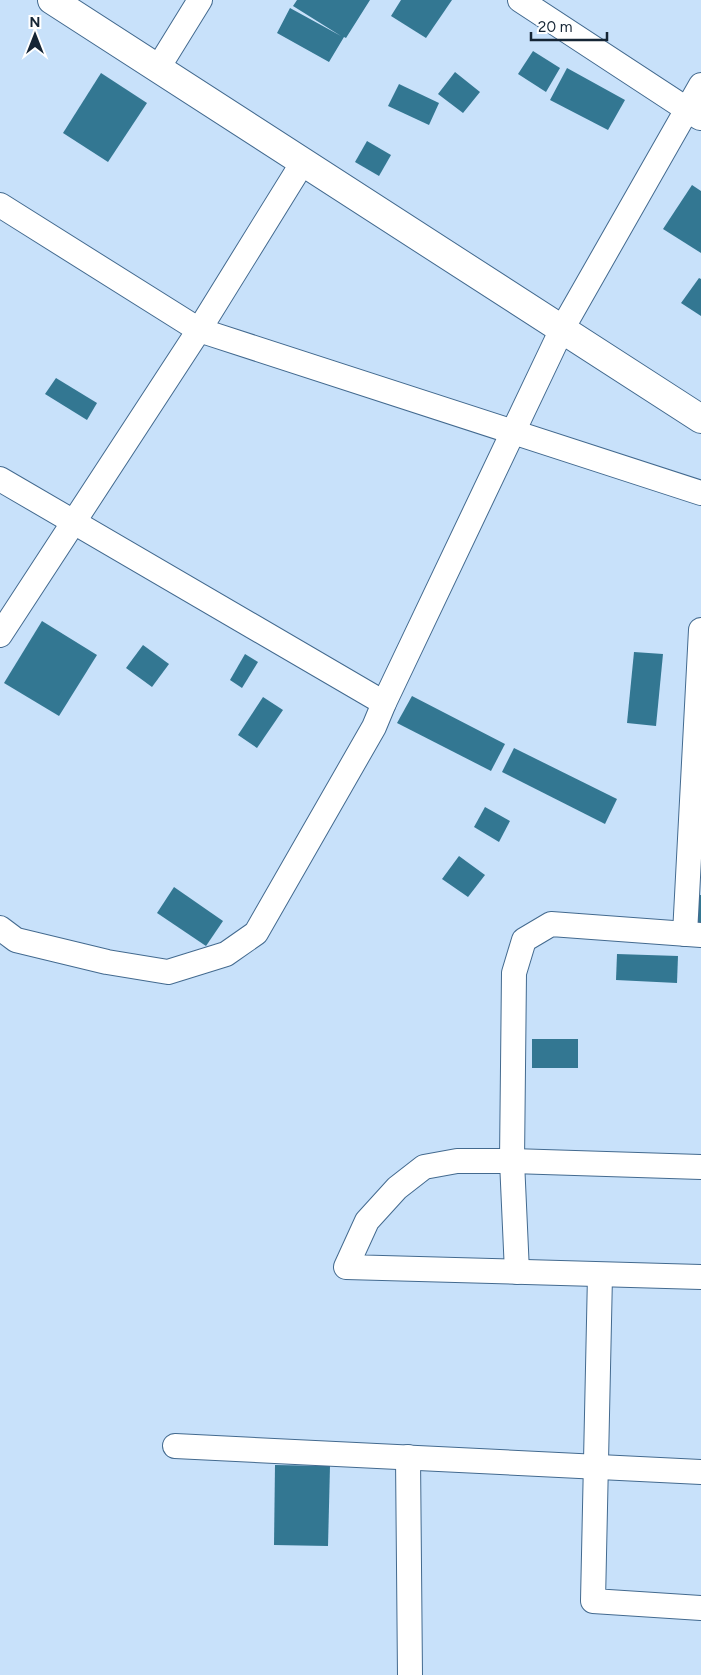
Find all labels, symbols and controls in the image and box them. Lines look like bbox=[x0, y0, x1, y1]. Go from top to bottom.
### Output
north arrow bbox=[10, 10, 60, 60]
scale bar bbox=[531, 10, 607, 42]
text: N bbox=[30, 14, 40, 31]
text: 20 m bbox=[538, 18, 572, 36]

